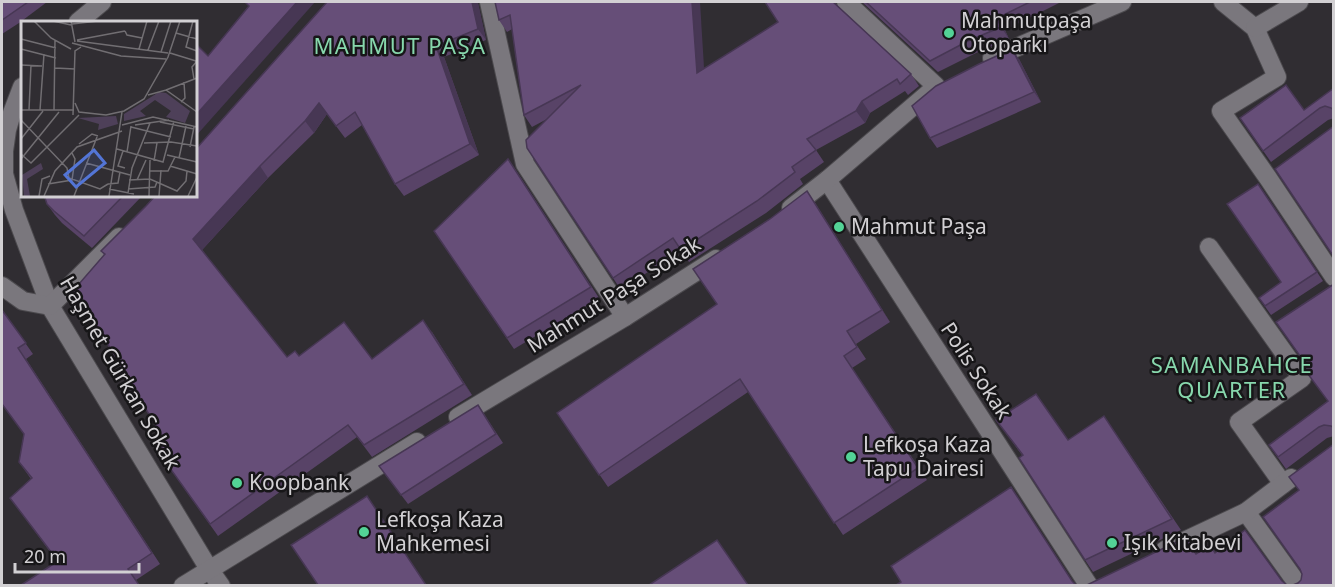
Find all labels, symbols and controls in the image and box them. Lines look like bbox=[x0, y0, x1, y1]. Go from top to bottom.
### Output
place label: Mahmutpaşa Otoparkı bbox=[961, 6, 1092, 58]
inset map bbox=[21, 21, 196, 196]
marker: Mahmutpaşa Otoparkı bbox=[942, 26, 956, 40]
district label: MAHMUT PAŞA bbox=[313, 30, 487, 60]
place label: Mahmut Paşa bbox=[851, 212, 987, 240]
marker: Mahmut Paşa bbox=[832, 220, 846, 234]
street label: Mahmut Paşa Sokak bbox=[521, 229, 706, 359]
street label: Haşmet Gürkan Sokak bbox=[54, 271, 188, 475]
street label: Polis Sokak bbox=[935, 317, 1019, 425]
district label: SAMANBAHCE QUARTER bbox=[1151, 349, 1313, 404]
place label: Lefkoşa Kaza Tapu Dairesi bbox=[863, 430, 991, 482]
marker: Lefkoşa Kaza Tapu Dairesi bbox=[844, 450, 858, 464]
place label: Koopbank bbox=[249, 468, 350, 496]
marker: Koopbank bbox=[230, 476, 244, 490]
place label: Lefkoşa Kaza Mahkemesi bbox=[376, 505, 504, 557]
marker: Lefkoşa Kaza Mahkemesi bbox=[357, 525, 371, 539]
place label: Işık Kitabevi bbox=[1124, 528, 1241, 556]
scale bar bbox=[15, 536, 140, 574]
marker: Işık Kitabevi bbox=[1105, 536, 1119, 550]
text: 20 m bbox=[24, 544, 66, 568]

